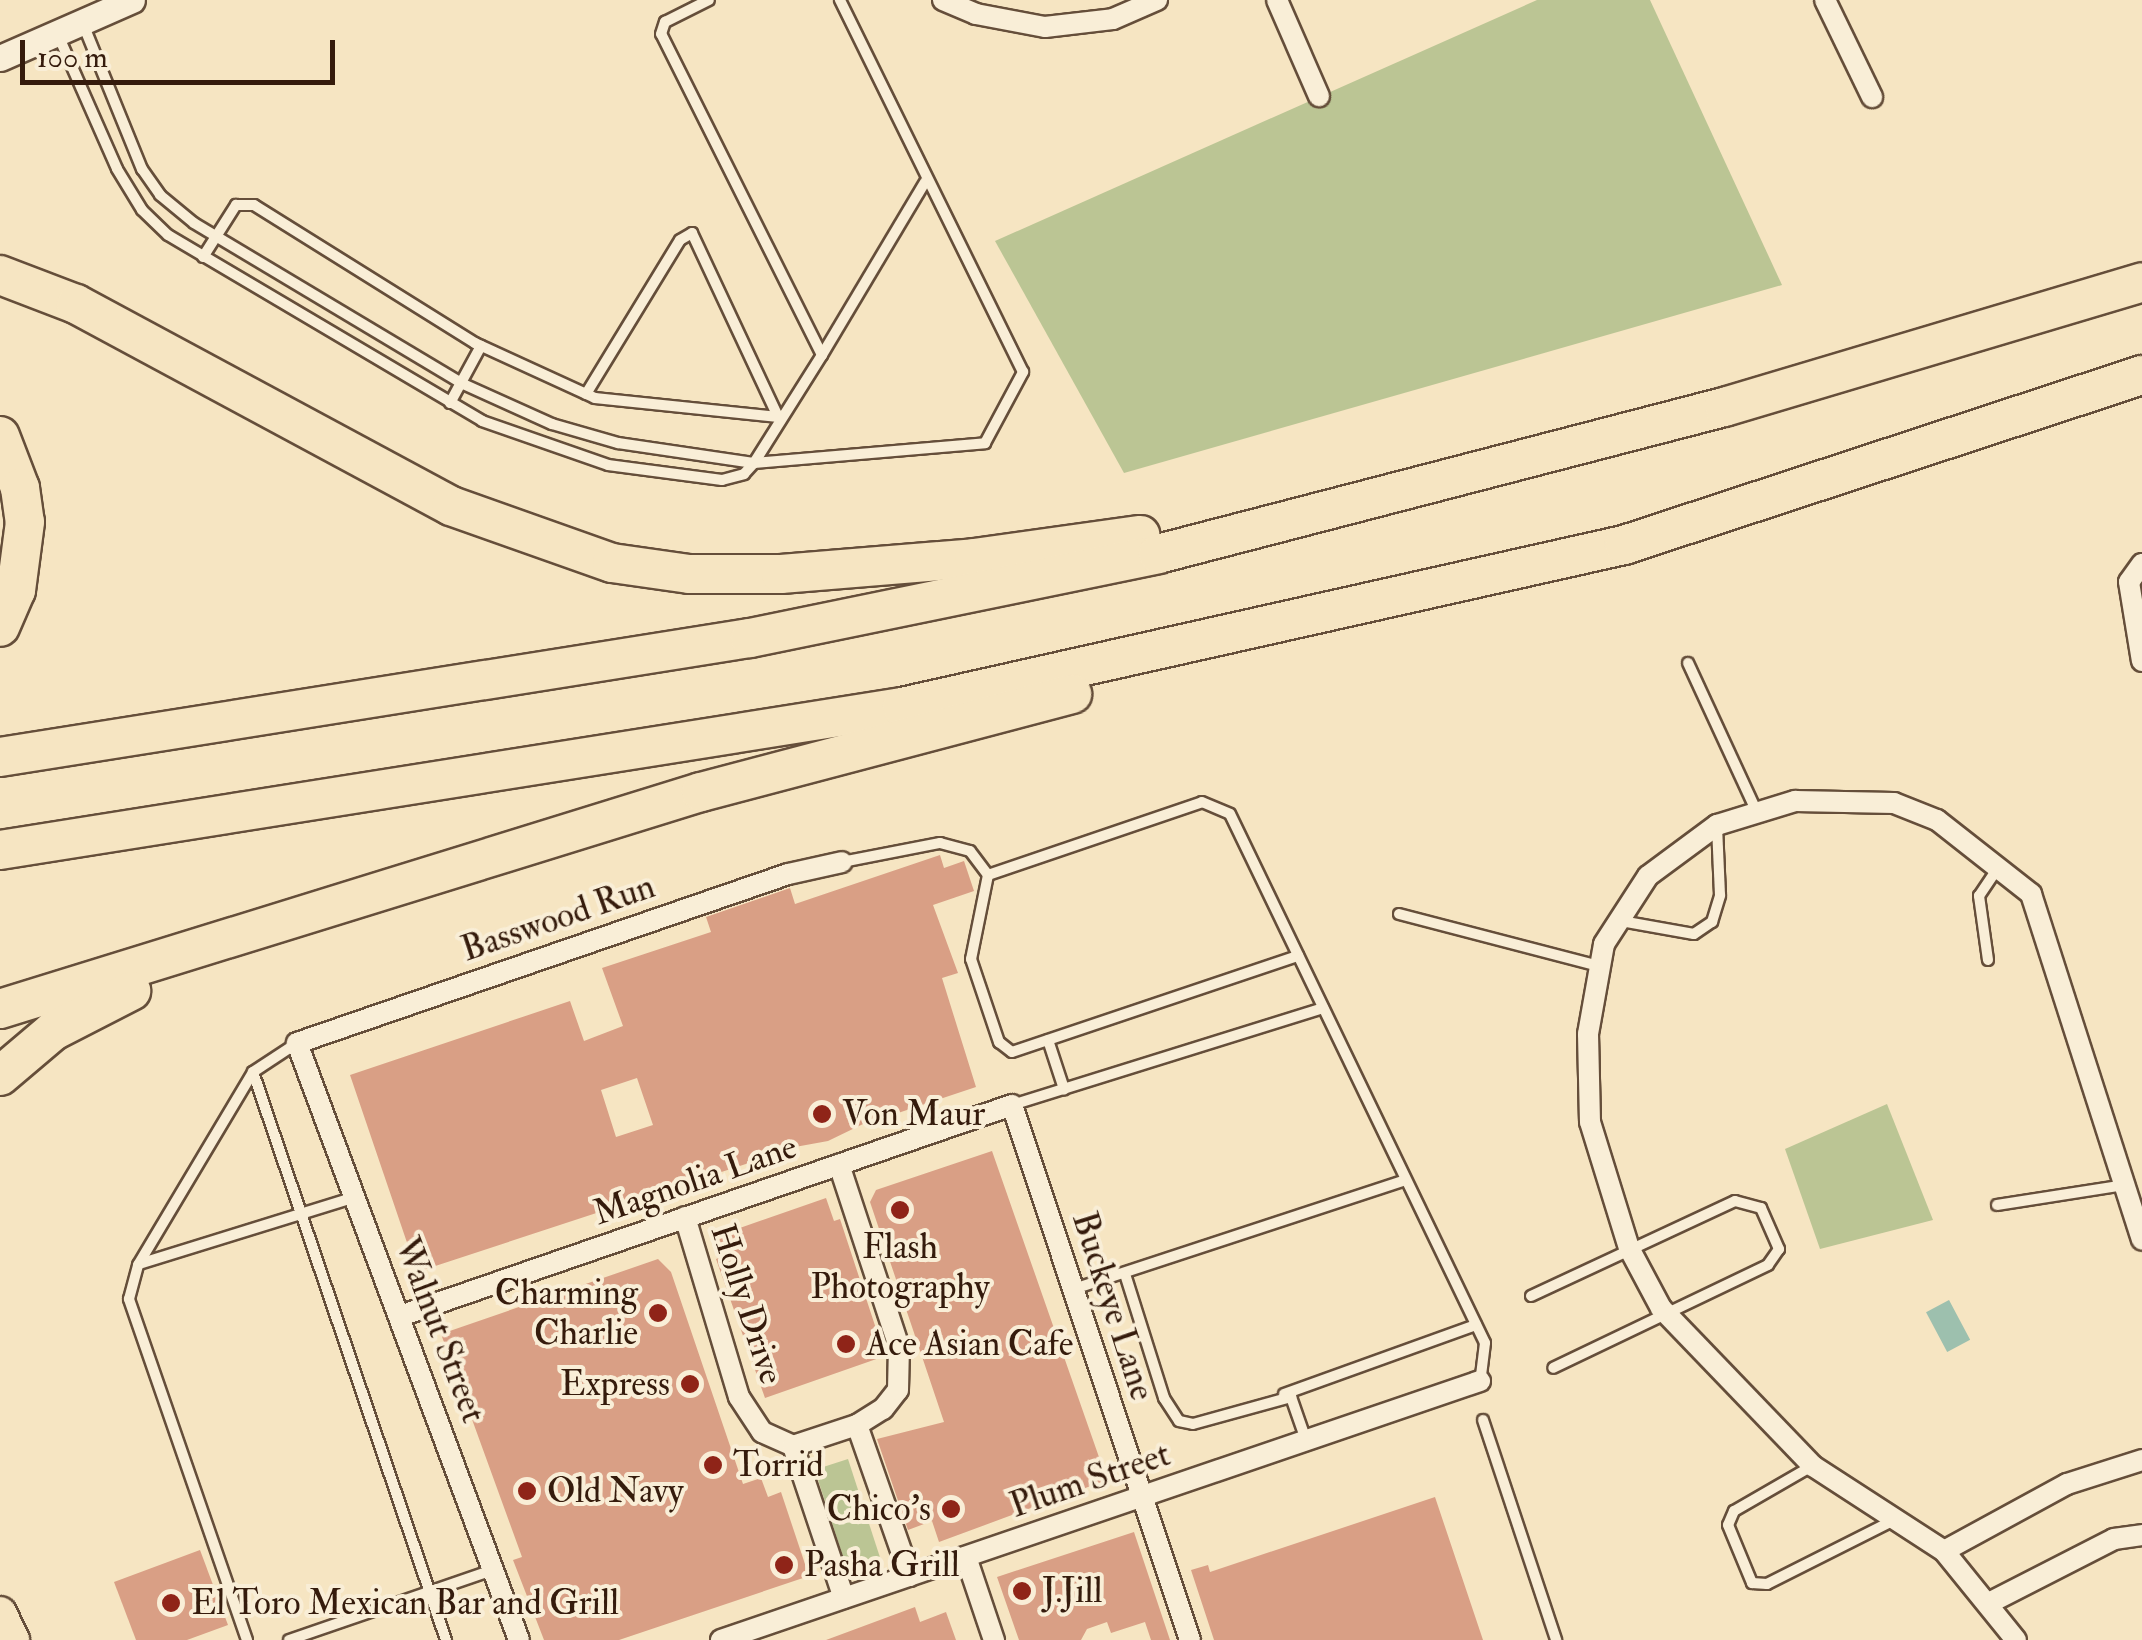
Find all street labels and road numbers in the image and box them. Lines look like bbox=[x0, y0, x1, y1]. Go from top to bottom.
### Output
street label: Basswood Run bbox=[456, 865, 660, 971]
street label: Magnolia Lane bbox=[588, 1126, 802, 1234]
street label: Buckeye Lane bbox=[1063, 1207, 1163, 1405]
street label: Holly Drive bbox=[701, 1219, 793, 1389]
street label: Walnut Street bbox=[385, 1232, 495, 1428]
street label: Plum Street bbox=[1005, 1433, 1175, 1527]

